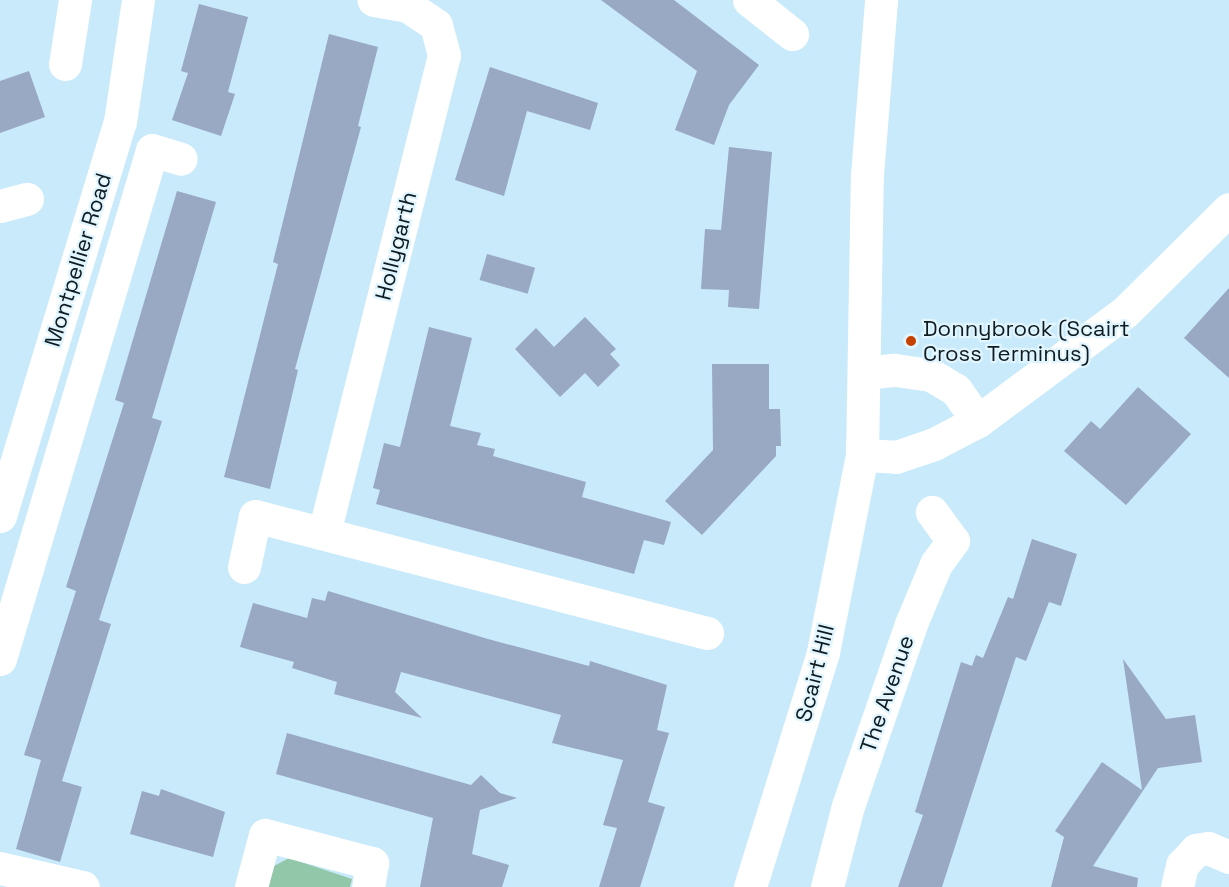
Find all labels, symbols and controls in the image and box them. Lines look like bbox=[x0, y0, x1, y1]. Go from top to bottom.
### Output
street label: Montpellier Road bbox=[39, 170, 117, 350]
street label: Hollygarth bbox=[370, 189, 422, 303]
place label: Donnybrook (Scairt Cross Terminus) bbox=[923, 315, 1130, 366]
marker: Donnybrook (Scairt Cross Terminus) bbox=[904, 334, 918, 348]
street label: Scairt Hill bbox=[790, 622, 840, 724]
street label: The Avenue bbox=[855, 632, 919, 756]

